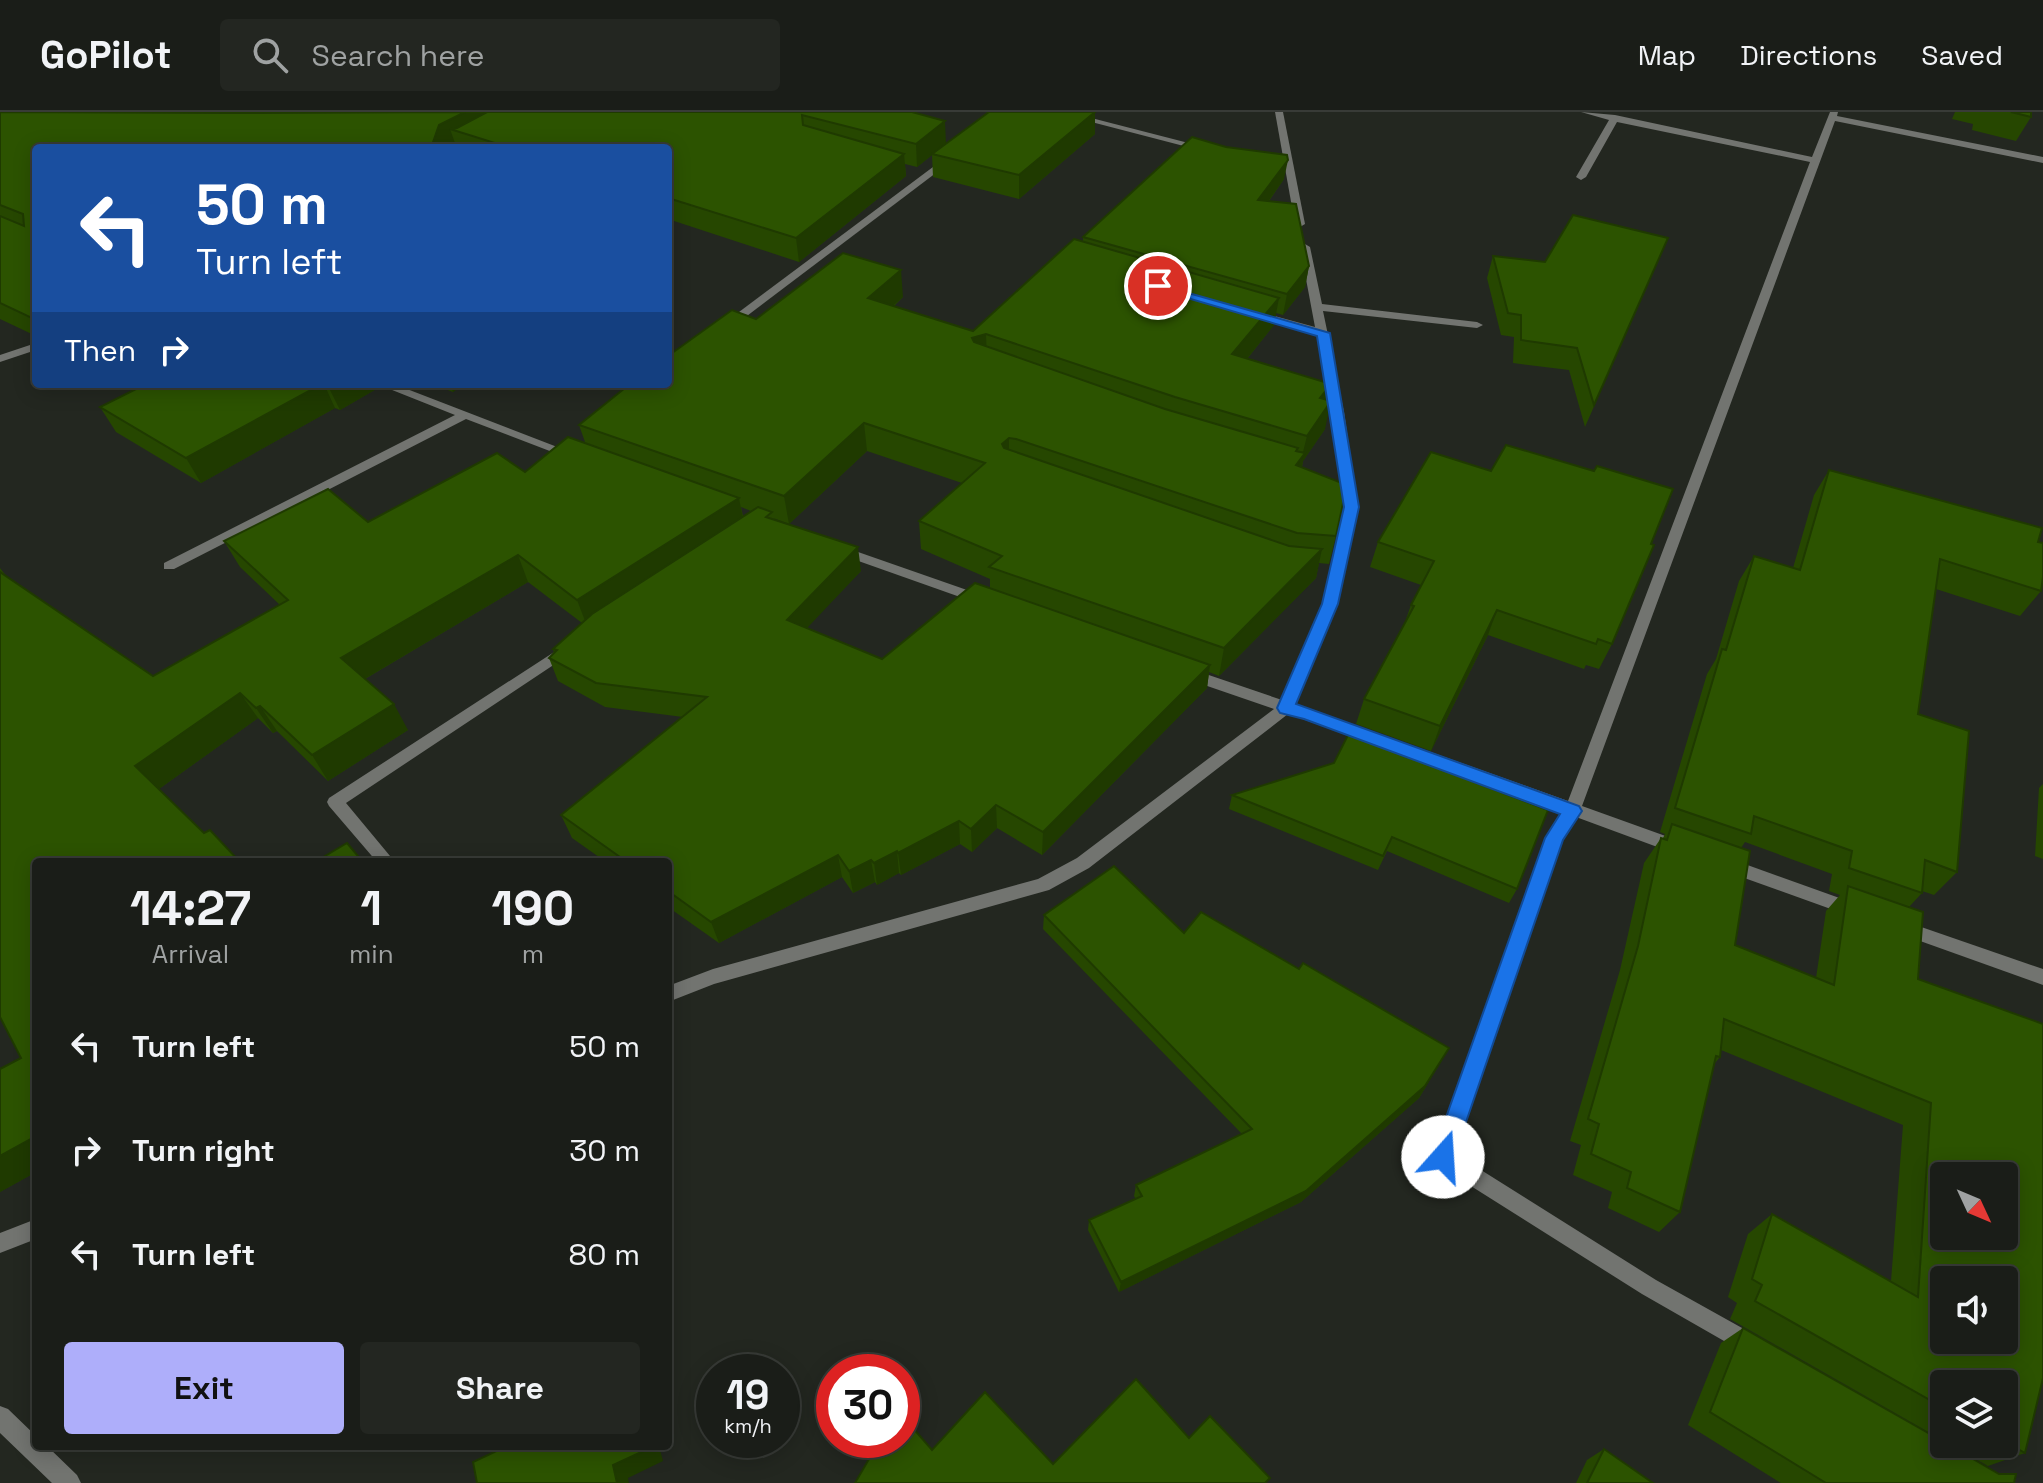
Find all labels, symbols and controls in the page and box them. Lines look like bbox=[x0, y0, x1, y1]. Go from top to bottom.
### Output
search box bbox=[220, 19, 780, 91]
text: GoPilot bbox=[40, 31, 172, 79]
icon: search bbox=[248, 33, 292, 77]
text: Search here bbox=[312, 36, 484, 75]
text: Map bbox=[1638, 37, 1696, 73]
text: Directions bbox=[1740, 37, 1877, 73]
text: Saved bbox=[1921, 37, 2003, 73]
text: 50 m bbox=[196, 169, 328, 240]
icon: left bbox=[64, 176, 168, 280]
text: Turn left bbox=[196, 239, 343, 285]
pin bbox=[1124, 252, 1192, 320]
icon: arrive bbox=[1136, 264, 1180, 308]
icon: right bbox=[152, 328, 196, 372]
text: Then bbox=[64, 331, 136, 370]
text: 14:27 bbox=[130, 878, 251, 939]
text: 1 bbox=[360, 878, 382, 939]
text: 190 bbox=[492, 878, 574, 939]
text: Arrival bbox=[152, 937, 229, 971]
text: min bbox=[349, 937, 394, 971]
text: m bbox=[522, 937, 544, 971]
icon: left bbox=[64, 1024, 108, 1068]
text: Turn left bbox=[132, 1027, 255, 1066]
text: 50 m bbox=[569, 1027, 640, 1066]
position arrow bbox=[1401, 1115, 1485, 1199]
icon: right bbox=[64, 1128, 108, 1172]
text: Turn right bbox=[132, 1131, 275, 1170]
text: 30 m bbox=[569, 1131, 640, 1170]
north arrow bbox=[1930, 1162, 2018, 1250]
map controls bbox=[1930, 1162, 2018, 1458]
icon: left bbox=[64, 1232, 108, 1276]
text: Turn left bbox=[132, 1235, 255, 1274]
text: 80 m bbox=[569, 1235, 640, 1274]
button: sound bbox=[1930, 1266, 2018, 1354]
button: Exit bbox=[64, 1342, 344, 1434]
button: Share bbox=[360, 1342, 640, 1434]
speed limit sign: 30 bbox=[816, 1354, 920, 1458]
text: 19 bbox=[727, 1370, 769, 1421]
button: layers bbox=[1930, 1370, 2018, 1458]
text: km/h bbox=[724, 1413, 772, 1439]

